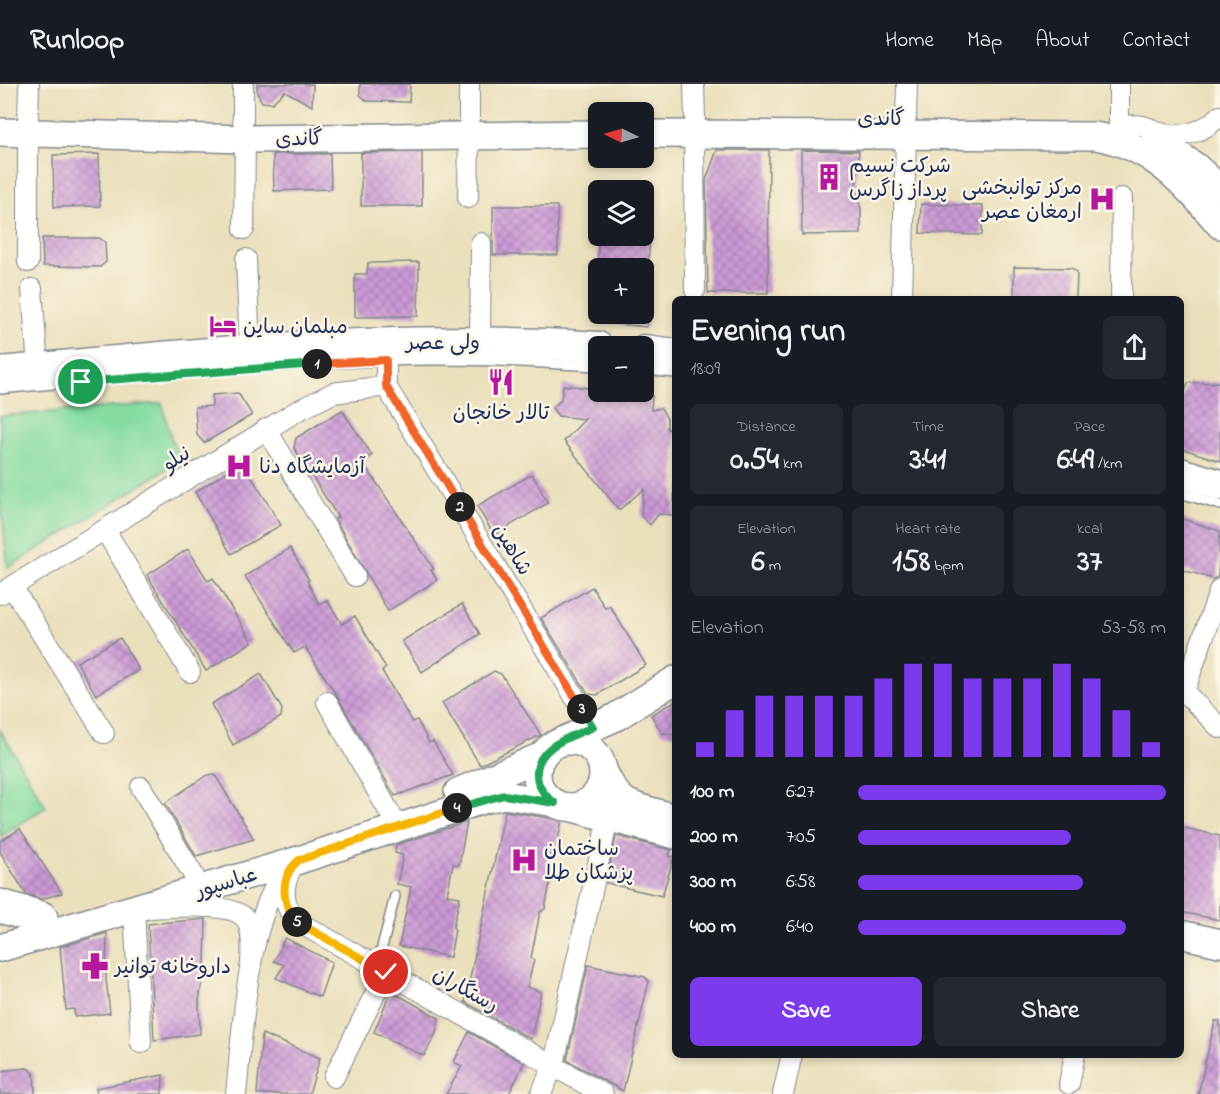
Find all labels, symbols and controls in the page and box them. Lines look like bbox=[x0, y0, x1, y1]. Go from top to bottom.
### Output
text: Runloop bbox=[30, 21, 124, 62]
text: Home bbox=[885, 26, 934, 56]
text: Map bbox=[967, 26, 1002, 56]
text: About bbox=[1035, 26, 1089, 56]
text: Contact bbox=[1122, 26, 1190, 56]
north arrow bbox=[588, 102, 654, 168]
map controls bbox=[588, 102, 654, 402]
street label: گاندی bbox=[857, 105, 905, 135]
street label: گاندی bbox=[275, 125, 323, 155]
place label: شرکت نسیم پرداز زاگرس bbox=[849, 152, 951, 206]
building icon: شرکت نسیم پرداز زاگرس bbox=[814, 162, 844, 192]
place label: مرکز توانبخشی ارمغان عصر bbox=[962, 174, 1082, 228]
button: layers bbox=[588, 180, 654, 246]
hospital icon: مرکز توانبخشی ارمغان عصر bbox=[1087, 184, 1117, 214]
button: + bbox=[588, 258, 654, 324]
text: Evening run bbox=[690, 308, 845, 356]
hotel icon: مبلمان ساین bbox=[208, 311, 238, 341]
place label: مبلمان ساین bbox=[243, 313, 348, 343]
button: share bbox=[1103, 316, 1166, 379]
street label: ولی عصر bbox=[404, 329, 480, 359]
button: − bbox=[588, 336, 654, 402]
pin: 1 bbox=[302, 349, 332, 379]
text: 1 bbox=[314, 352, 320, 376]
text: 18:09 bbox=[690, 355, 720, 384]
pin bbox=[55, 356, 106, 407]
icon: arrive bbox=[64, 365, 97, 398]
restaurant icon: تالار خانجان bbox=[486, 367, 516, 397]
place label: تالار خانجان bbox=[453, 399, 550, 429]
text: Distance bbox=[737, 415, 796, 439]
text: Time bbox=[912, 415, 944, 439]
text: Pace bbox=[1074, 415, 1105, 439]
street label: نیلو bbox=[156, 439, 197, 480]
text: 0.54 bbox=[730, 439, 779, 483]
text: 3:41 bbox=[910, 439, 946, 483]
text: 6:49 bbox=[1057, 439, 1094, 483]
hospital icon: آزمایشگاه دنا bbox=[224, 451, 254, 481]
text: km bbox=[779, 452, 802, 476]
text: /km bbox=[1094, 452, 1122, 476]
place label: آزمایشگاه دنا bbox=[259, 453, 366, 483]
pin: 2 bbox=[445, 492, 475, 522]
text: 2 bbox=[456, 495, 464, 519]
text: Elevation bbox=[737, 517, 796, 541]
text: Heart rate bbox=[895, 517, 961, 541]
text: kcal bbox=[1077, 517, 1102, 541]
street label: شاهین bbox=[484, 518, 539, 582]
text: 6 bbox=[752, 541, 765, 585]
text: 158 bbox=[892, 541, 930, 585]
text: 37 bbox=[1077, 541, 1102, 585]
text: m bbox=[765, 554, 781, 578]
text: bpm bbox=[930, 554, 964, 578]
text: Elevation bbox=[690, 614, 764, 643]
text: 53–58 m bbox=[1101, 614, 1166, 643]
pin: 3 bbox=[567, 694, 597, 724]
text: 3 bbox=[579, 697, 585, 721]
text: 100 m bbox=[690, 778, 734, 807]
text: 6:27 bbox=[786, 778, 815, 807]
pin: 4 bbox=[442, 793, 472, 823]
text: 4 bbox=[454, 796, 460, 820]
text: 200 m bbox=[690, 823, 738, 852]
text: 7:05 bbox=[786, 823, 816, 852]
place label: ساختمان پزشکان طلا bbox=[544, 835, 633, 889]
hospital icon: ساختمان پزشکان طلا bbox=[509, 845, 539, 875]
street label: عباسپور bbox=[190, 860, 261, 908]
text: 300 m bbox=[690, 868, 736, 897]
text: 6:58 bbox=[786, 868, 815, 897]
pin: 5 bbox=[282, 907, 312, 937]
text: 5 bbox=[292, 910, 302, 934]
text: 400 m bbox=[690, 913, 736, 942]
text: 6:40 bbox=[786, 913, 813, 942]
pin bbox=[360, 946, 411, 997]
pharmacy icon: داروخانه توانیر bbox=[80, 951, 110, 981]
place label: داروخانه توانیر bbox=[113, 953, 231, 983]
icon: check bbox=[369, 955, 402, 988]
street label: رستگاران bbox=[427, 960, 504, 1021]
button: Save bbox=[690, 977, 922, 1046]
button: Share bbox=[934, 977, 1166, 1046]

